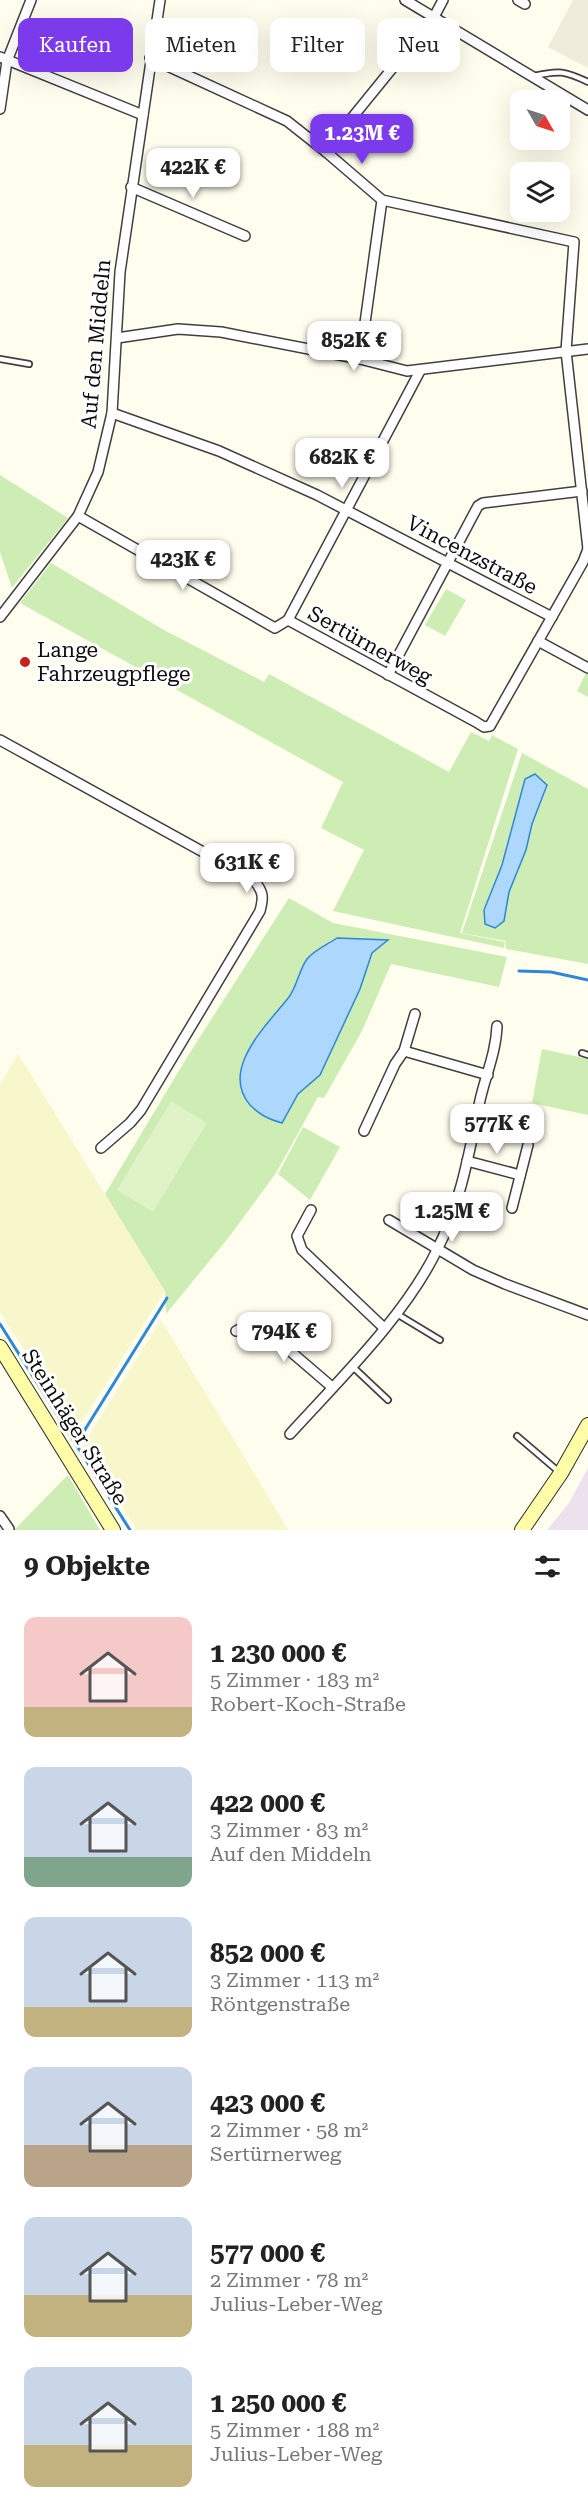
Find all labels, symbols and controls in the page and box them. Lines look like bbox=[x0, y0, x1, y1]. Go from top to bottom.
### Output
chip: Kaufen bbox=[18, 18, 133, 72]
chip: Mieten bbox=[145, 18, 258, 72]
chip: Filter bbox=[270, 18, 365, 72]
chip: Neu bbox=[377, 18, 460, 72]
north arrow bbox=[510, 90, 570, 150]
map controls bbox=[510, 90, 570, 222]
pin: 1.23M € bbox=[307, 114, 417, 165]
text: 1.23M € bbox=[324, 121, 400, 145]
pin: 422K € bbox=[144, 148, 242, 199]
text: 422K € bbox=[160, 155, 226, 179]
button: layers bbox=[510, 162, 570, 222]
street label: Auf den Middeln bbox=[77, 258, 115, 430]
pin: 852K € bbox=[305, 321, 403, 372]
text: 852K € bbox=[321, 328, 387, 352]
pin: 682K € bbox=[293, 438, 391, 489]
text: 682K € bbox=[309, 445, 375, 469]
street label: Vincenzstraße bbox=[403, 511, 541, 599]
pin: 423K € bbox=[134, 540, 232, 591]
text: 423K € bbox=[150, 547, 216, 571]
street label: Sertürnerweg bbox=[304, 601, 436, 689]
place label: Lange Fahrzeugpflege bbox=[37, 638, 191, 686]
marker: Lange Fahrzeugpflege bbox=[18, 655, 32, 669]
pin: 631K € bbox=[198, 843, 296, 894]
text: 631K € bbox=[214, 850, 280, 874]
pin: 577K € bbox=[448, 1104, 546, 1155]
text: 577K € bbox=[464, 1111, 530, 1135]
pin: 1.25M € bbox=[397, 1192, 507, 1243]
text: 1.25M € bbox=[414, 1199, 490, 1223]
pin: 794K € bbox=[235, 1312, 333, 1363]
text: 794K € bbox=[251, 1319, 317, 1343]
street label: Steinhäger Straße bbox=[17, 1345, 133, 1509]
icon: filters bbox=[531, 1550, 564, 1583]
text: 9 Objekte bbox=[24, 1551, 150, 1581]
text: 1 230 000 € bbox=[210, 1638, 346, 1668]
icon: home bbox=[72, 1641, 144, 1713]
text: 5 Zimmer · 183 m² bbox=[210, 1668, 379, 1692]
text: Robert-Koch-Straße bbox=[210, 1692, 406, 1716]
text: 422 000 € bbox=[210, 1788, 325, 1818]
icon: home bbox=[72, 1791, 144, 1863]
text: 3 Zimmer · 83 m² bbox=[210, 1818, 368, 1842]
text: Auf den Middeln bbox=[210, 1842, 372, 1866]
text: 852 000 € bbox=[210, 1938, 325, 1968]
icon: home bbox=[72, 1941, 144, 2013]
text: 3 Zimmer · 113 m² bbox=[210, 1968, 379, 1992]
text: Röntgenstraße bbox=[210, 1992, 350, 2016]
text: 423 000 € bbox=[210, 2088, 325, 2118]
icon: home bbox=[72, 2091, 144, 2163]
text: 2 Zimmer · 58 m² bbox=[210, 2118, 368, 2142]
text: Sertürnerweg bbox=[210, 2142, 341, 2166]
text: 577 000 € bbox=[210, 2238, 325, 2268]
icon: home bbox=[72, 2241, 144, 2313]
text: 2 Zimmer · 78 m² bbox=[210, 2268, 368, 2292]
text: Julius-Leber-Weg bbox=[210, 2292, 382, 2316]
text: 1 250 000 € bbox=[210, 2388, 346, 2418]
icon: home bbox=[72, 2391, 144, 2463]
text: 5 Zimmer · 188 m² bbox=[210, 2418, 379, 2442]
text: Julius-Leber-Weg bbox=[210, 2442, 382, 2466]

